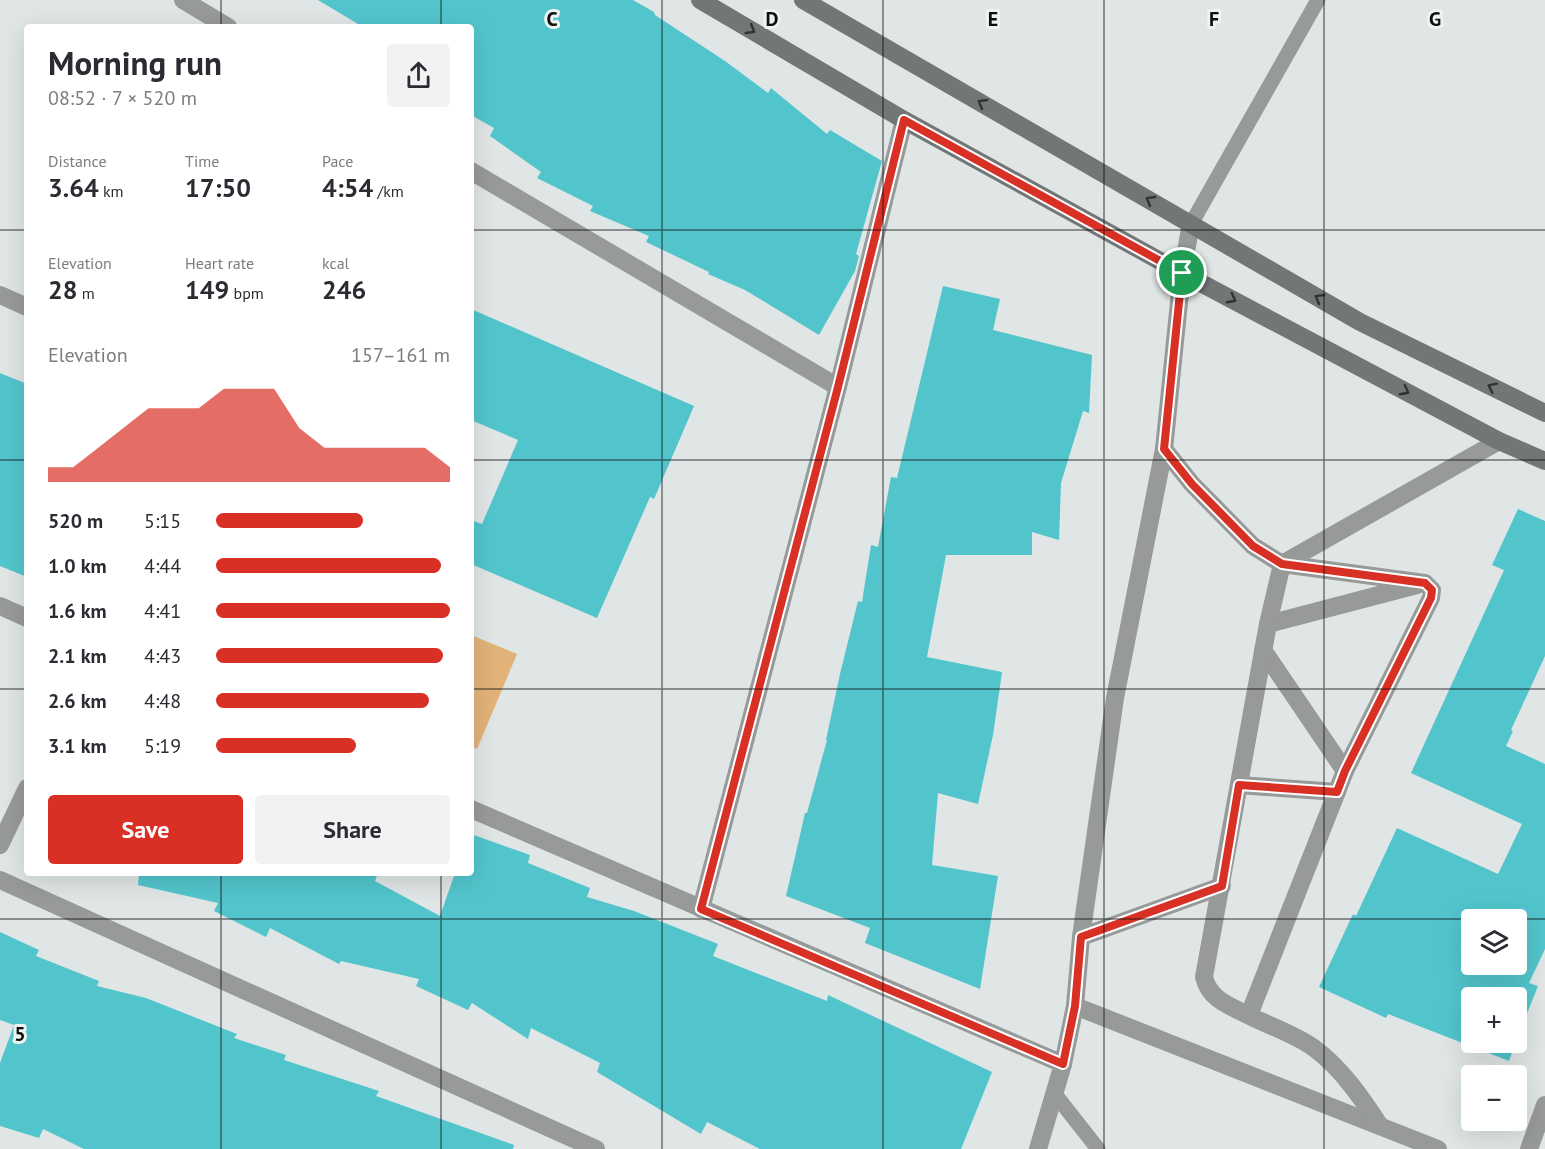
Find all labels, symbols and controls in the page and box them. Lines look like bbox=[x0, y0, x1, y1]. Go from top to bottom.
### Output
text: C bbox=[546, 6, 558, 32]
text: D bbox=[766, 6, 779, 32]
text: E bbox=[988, 6, 998, 32]
text: F bbox=[1209, 6, 1219, 32]
text: G bbox=[1429, 6, 1441, 32]
one-way arrow bbox=[745, 22, 755, 34]
text: Morning run bbox=[48, 41, 222, 84]
button: share bbox=[387, 44, 450, 107]
text: 08:52 · 7 × 520 m bbox=[48, 85, 197, 111]
one-way arrow bbox=[977, 99, 988, 110]
text: Distance bbox=[48, 151, 107, 171]
text: Time bbox=[185, 151, 219, 171]
text: Pace bbox=[322, 151, 353, 171]
text: 3.64 bbox=[48, 171, 99, 204]
text: 17:50 bbox=[185, 171, 251, 204]
text: 4:54 bbox=[322, 171, 373, 204]
text: km bbox=[99, 181, 124, 201]
text: /km bbox=[373, 181, 404, 201]
one-way arrow bbox=[1146, 196, 1157, 208]
pin bbox=[1156, 247, 1207, 298]
text: Elevation bbox=[48, 253, 112, 273]
text: Heart rate bbox=[185, 253, 254, 273]
text: kcal bbox=[322, 253, 349, 273]
icon: arrive bbox=[1165, 256, 1198, 289]
text: 28 bbox=[48, 273, 77, 306]
text: 149 bbox=[185, 273, 229, 306]
text: 246 bbox=[322, 273, 366, 306]
text: m bbox=[77, 283, 95, 303]
text: bpm bbox=[229, 283, 264, 303]
one-way arrow bbox=[1226, 292, 1237, 303]
one-way arrow bbox=[1315, 294, 1325, 305]
text: Elevation bbox=[48, 342, 128, 368]
text: 157–161 m bbox=[351, 342, 450, 368]
one-way arrow bbox=[1488, 383, 1499, 395]
one-way arrow bbox=[1398, 384, 1409, 395]
text: 520 m bbox=[48, 508, 103, 534]
text: 5:15 bbox=[144, 508, 181, 534]
text: 1.0 km bbox=[48, 553, 107, 579]
text: 4:44 bbox=[144, 553, 181, 579]
text: 1.6 km bbox=[48, 598, 107, 624]
text: 4:41 bbox=[144, 598, 181, 624]
text: 2.1 km bbox=[48, 643, 107, 669]
text: 4:43 bbox=[144, 643, 181, 669]
text: 2.6 km bbox=[48, 688, 107, 714]
text: 4:48 bbox=[144, 688, 181, 714]
text: 3.1 km bbox=[48, 733, 107, 759]
text: 5:19 bbox=[144, 733, 181, 759]
button: Save bbox=[48, 795, 243, 864]
button: Share bbox=[255, 795, 450, 864]
map controls bbox=[1461, 909, 1527, 1131]
button: layers bbox=[1461, 909, 1527, 975]
button: + bbox=[1461, 987, 1527, 1053]
text: 5 bbox=[14, 1021, 26, 1047]
button: − bbox=[1461, 1065, 1527, 1131]

